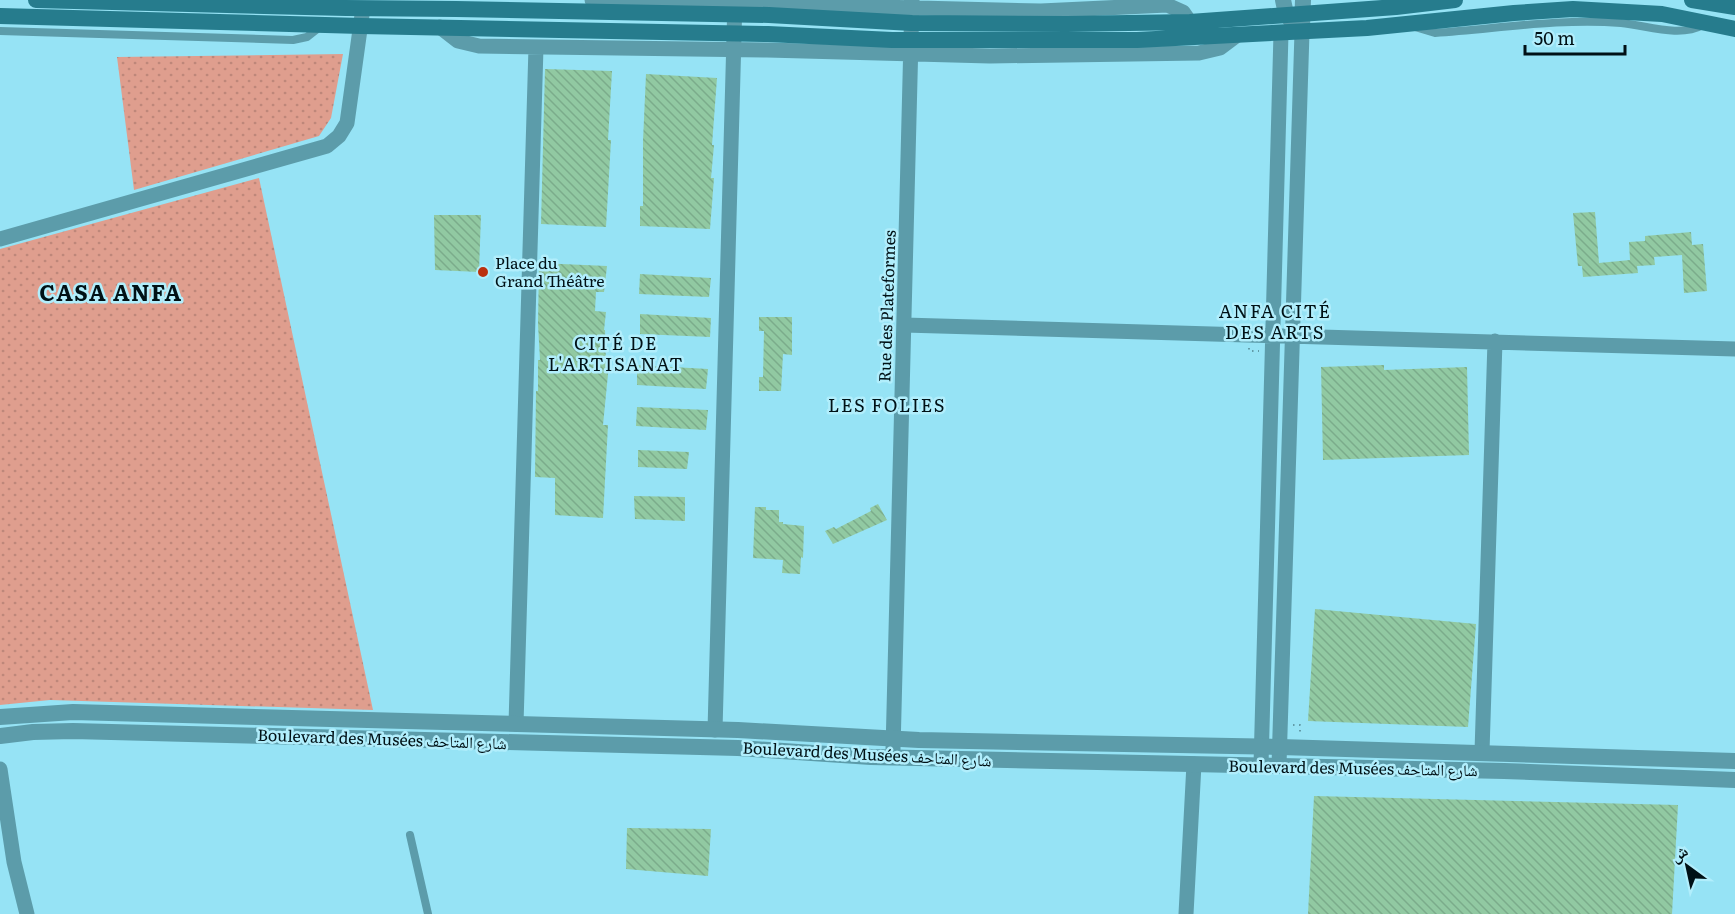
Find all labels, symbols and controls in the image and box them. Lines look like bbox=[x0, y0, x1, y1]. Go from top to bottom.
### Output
scale bar bbox=[1525, 18, 1626, 56]
text: 50 m bbox=[1534, 24, 1575, 51]
street label: Rue des Plateformes bbox=[871, 230, 901, 382]
place label: Place du Grand Théâtre bbox=[495, 250, 604, 292]
marker: Place du Grand Théâtre bbox=[476, 265, 490, 279]
district label: CASA ANFA bbox=[39, 275, 183, 308]
district label: ANFA CITÉ DES ARTS bbox=[1219, 297, 1331, 345]
district label: CITÉ DE L'ARTISANAT bbox=[548, 329, 684, 377]
district label: LES FOLIES bbox=[828, 391, 946, 418]
street label: Boulevard des Musées شارع المتاحف bbox=[257, 722, 507, 754]
street label: Boulevard des Musées شارع المتاحف bbox=[742, 734, 992, 772]
street label: Boulevard des Musées شارع المتاحف bbox=[1228, 753, 1478, 781]
north arrow bbox=[1657, 836, 1717, 896]
text: ش bbox=[1665, 838, 1692, 867]

